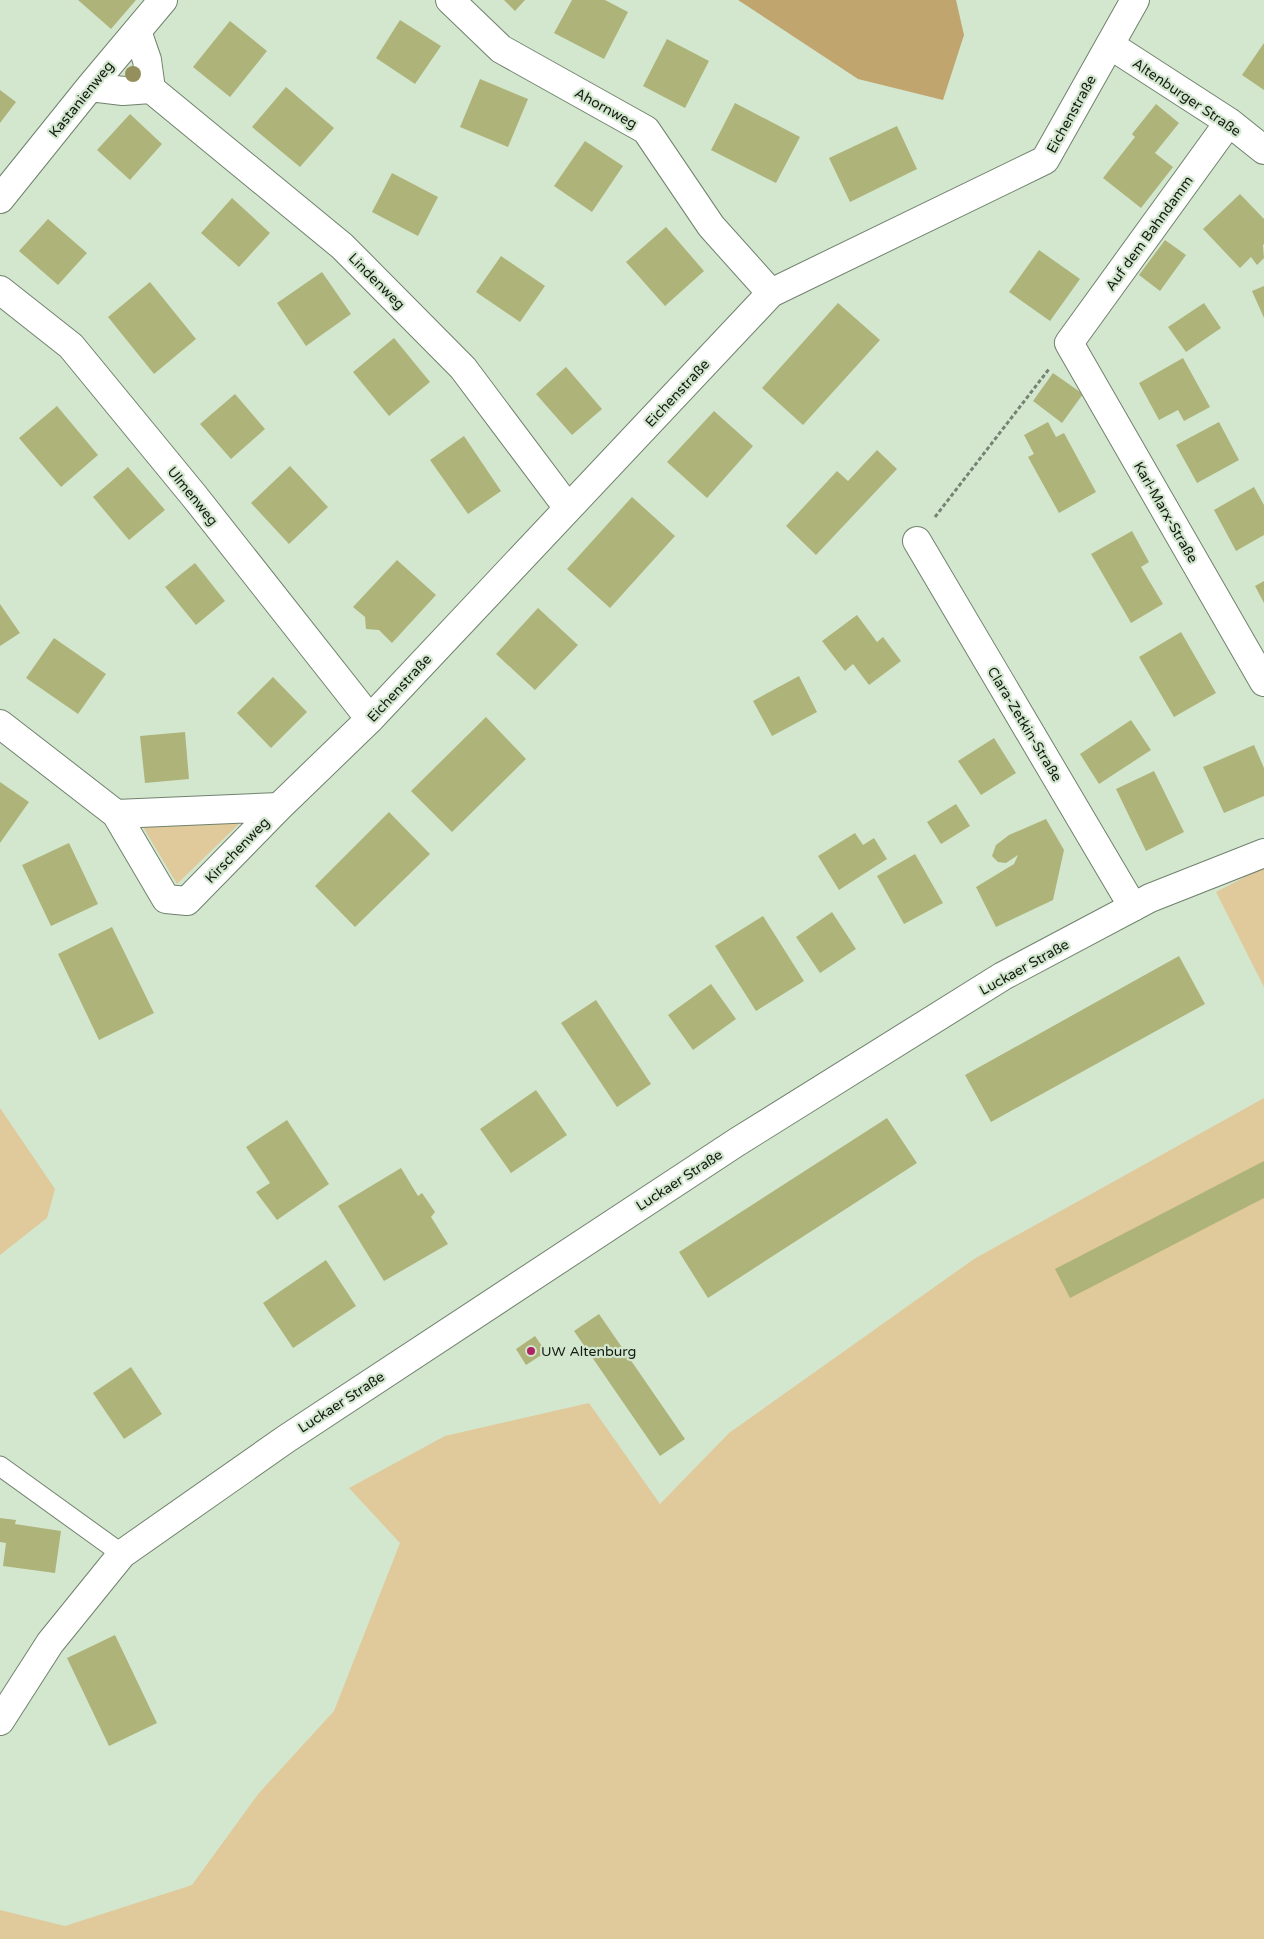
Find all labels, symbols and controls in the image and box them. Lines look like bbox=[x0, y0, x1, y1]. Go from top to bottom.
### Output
street label: Altenburger Straße bbox=[1129, 55, 1244, 140]
street label: Kastanienweg bbox=[45, 58, 117, 141]
street label: Eichenstraße bbox=[1043, 72, 1100, 156]
street label: Ahornweg bbox=[571, 84, 640, 133]
street label: Auf dem Bahndamm bbox=[1102, 172, 1197, 294]
street label: Lindenweg bbox=[345, 250, 408, 313]
street label: Eichenstraße bbox=[642, 356, 713, 431]
street label: Karl-Marx-Straße bbox=[1130, 459, 1201, 566]
street label: Ulmenweg bbox=[164, 463, 222, 529]
street label: Eichenstraße bbox=[364, 651, 435, 726]
street label: Clara-Zetkin-Straße bbox=[984, 664, 1066, 785]
street label: Kirschenweg bbox=[202, 814, 273, 887]
street label: Luckaer Straße bbox=[977, 936, 1072, 999]
street label: Luckaer Straße bbox=[633, 1146, 726, 1215]
place label: UW Altenburg bbox=[541, 1343, 636, 1360]
marker: UW Altenburg bbox=[525, 1345, 537, 1357]
street label: Luckaer Straße bbox=[295, 1368, 388, 1437]

